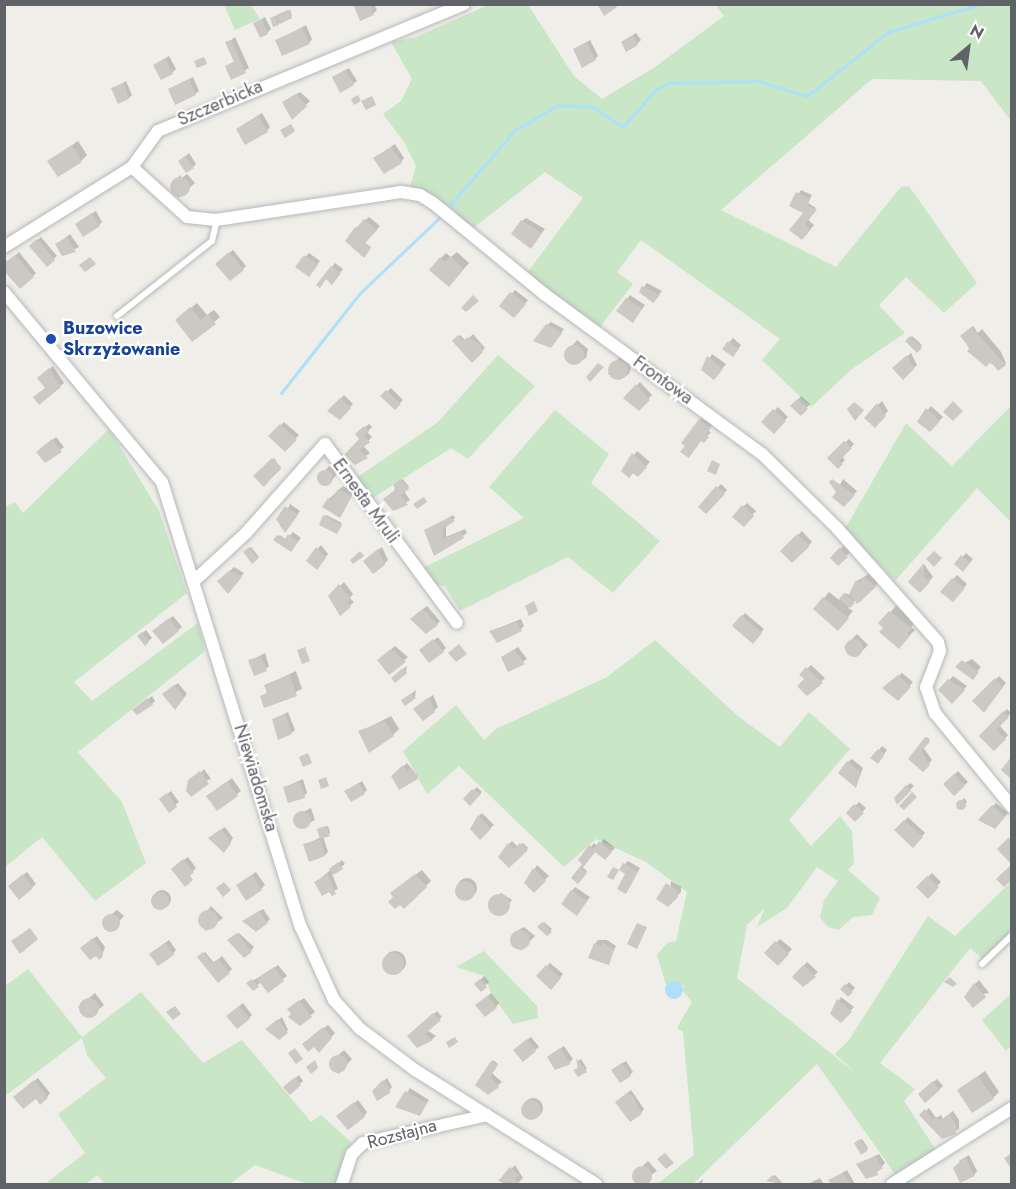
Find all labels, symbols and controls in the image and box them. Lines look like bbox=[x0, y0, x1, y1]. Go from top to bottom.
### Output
north arrow bbox=[938, 18, 998, 78]
text: N bbox=[966, 19, 988, 45]
street label: Szczerbicka bbox=[174, 75, 266, 131]
place label: Buzowice Skrzyżowanie bbox=[63, 318, 180, 360]
marker: Buzowice Skrzyżowanie bbox=[44, 332, 58, 346]
street label: Frontowa bbox=[629, 351, 697, 409]
street label: Ernesta Mruli bbox=[328, 454, 404, 548]
street label: Niewiadomska bbox=[229, 722, 283, 834]
street label: Rozstajna bbox=[365, 1114, 439, 1154]

